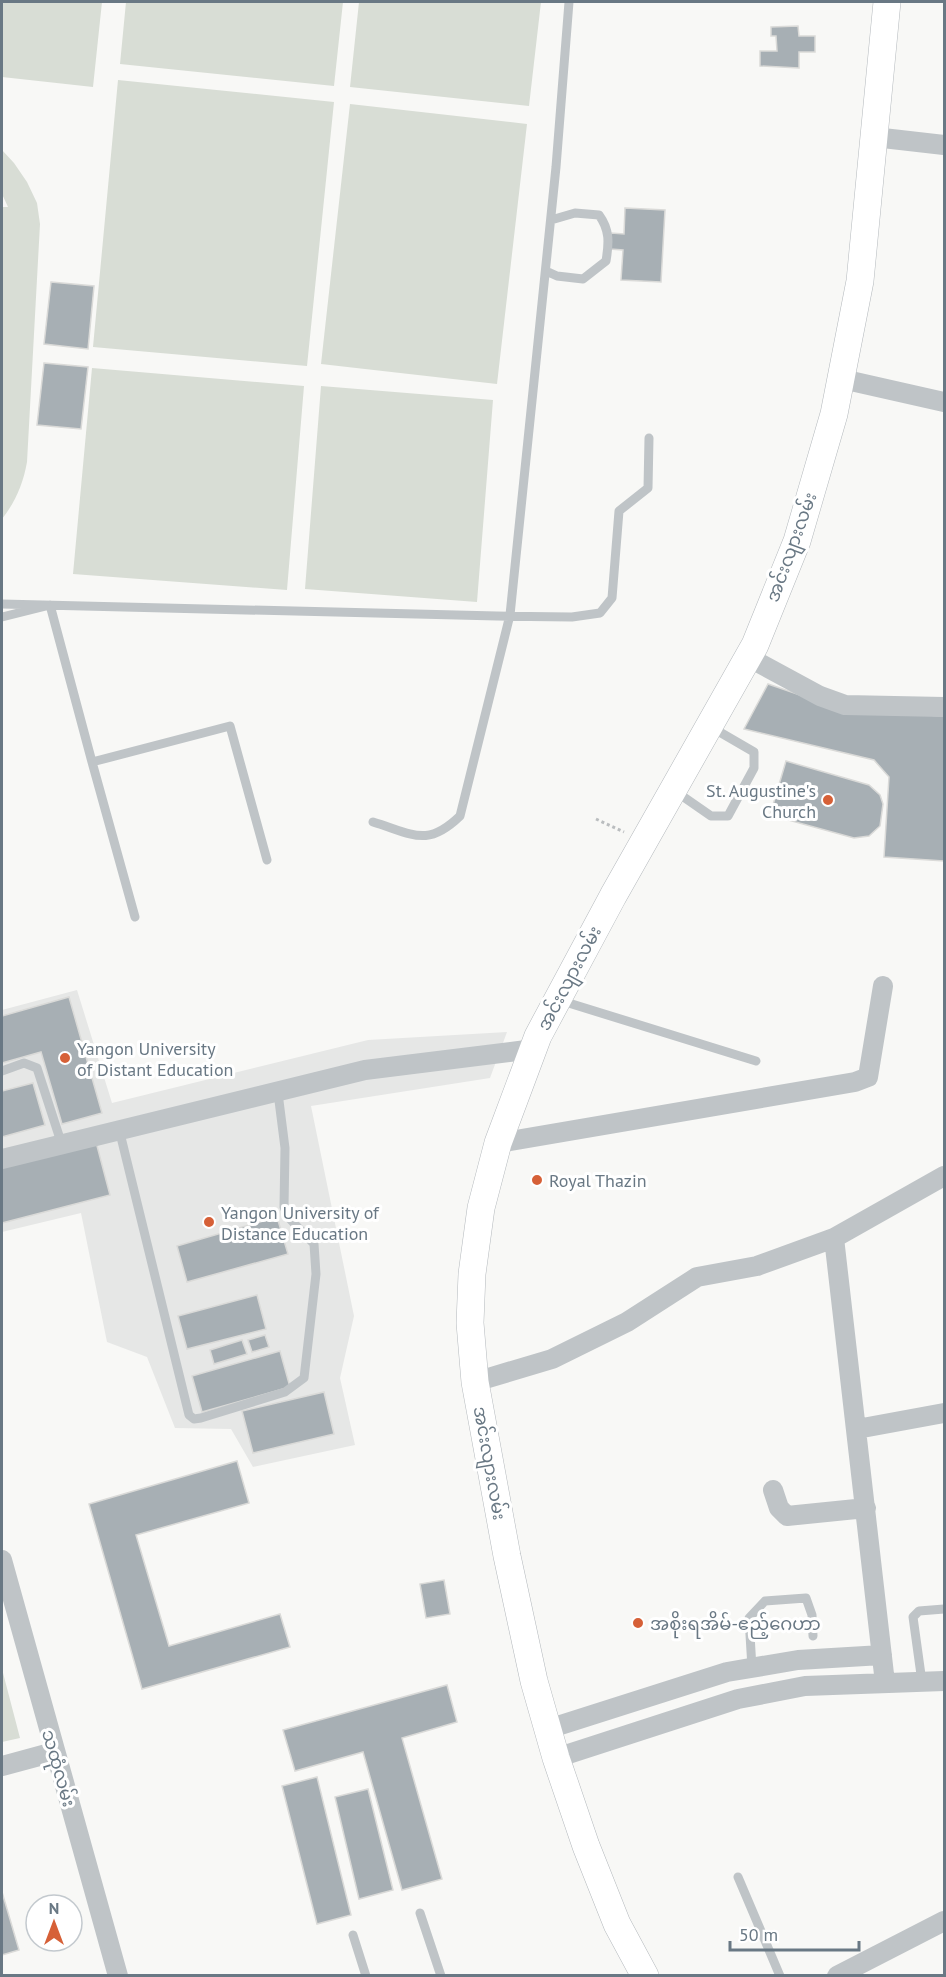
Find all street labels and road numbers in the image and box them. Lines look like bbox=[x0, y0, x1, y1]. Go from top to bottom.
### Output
street label: အင်းလျားလမ်း bbox=[760, 489, 825, 606]
street label: အင်းလျားလမ်း bbox=[531, 921, 610, 1036]
street label: အင်းလျားလမ်း bbox=[465, 1404, 512, 1522]
street label: သထုံလမ်း bbox=[33, 1726, 82, 1810]

